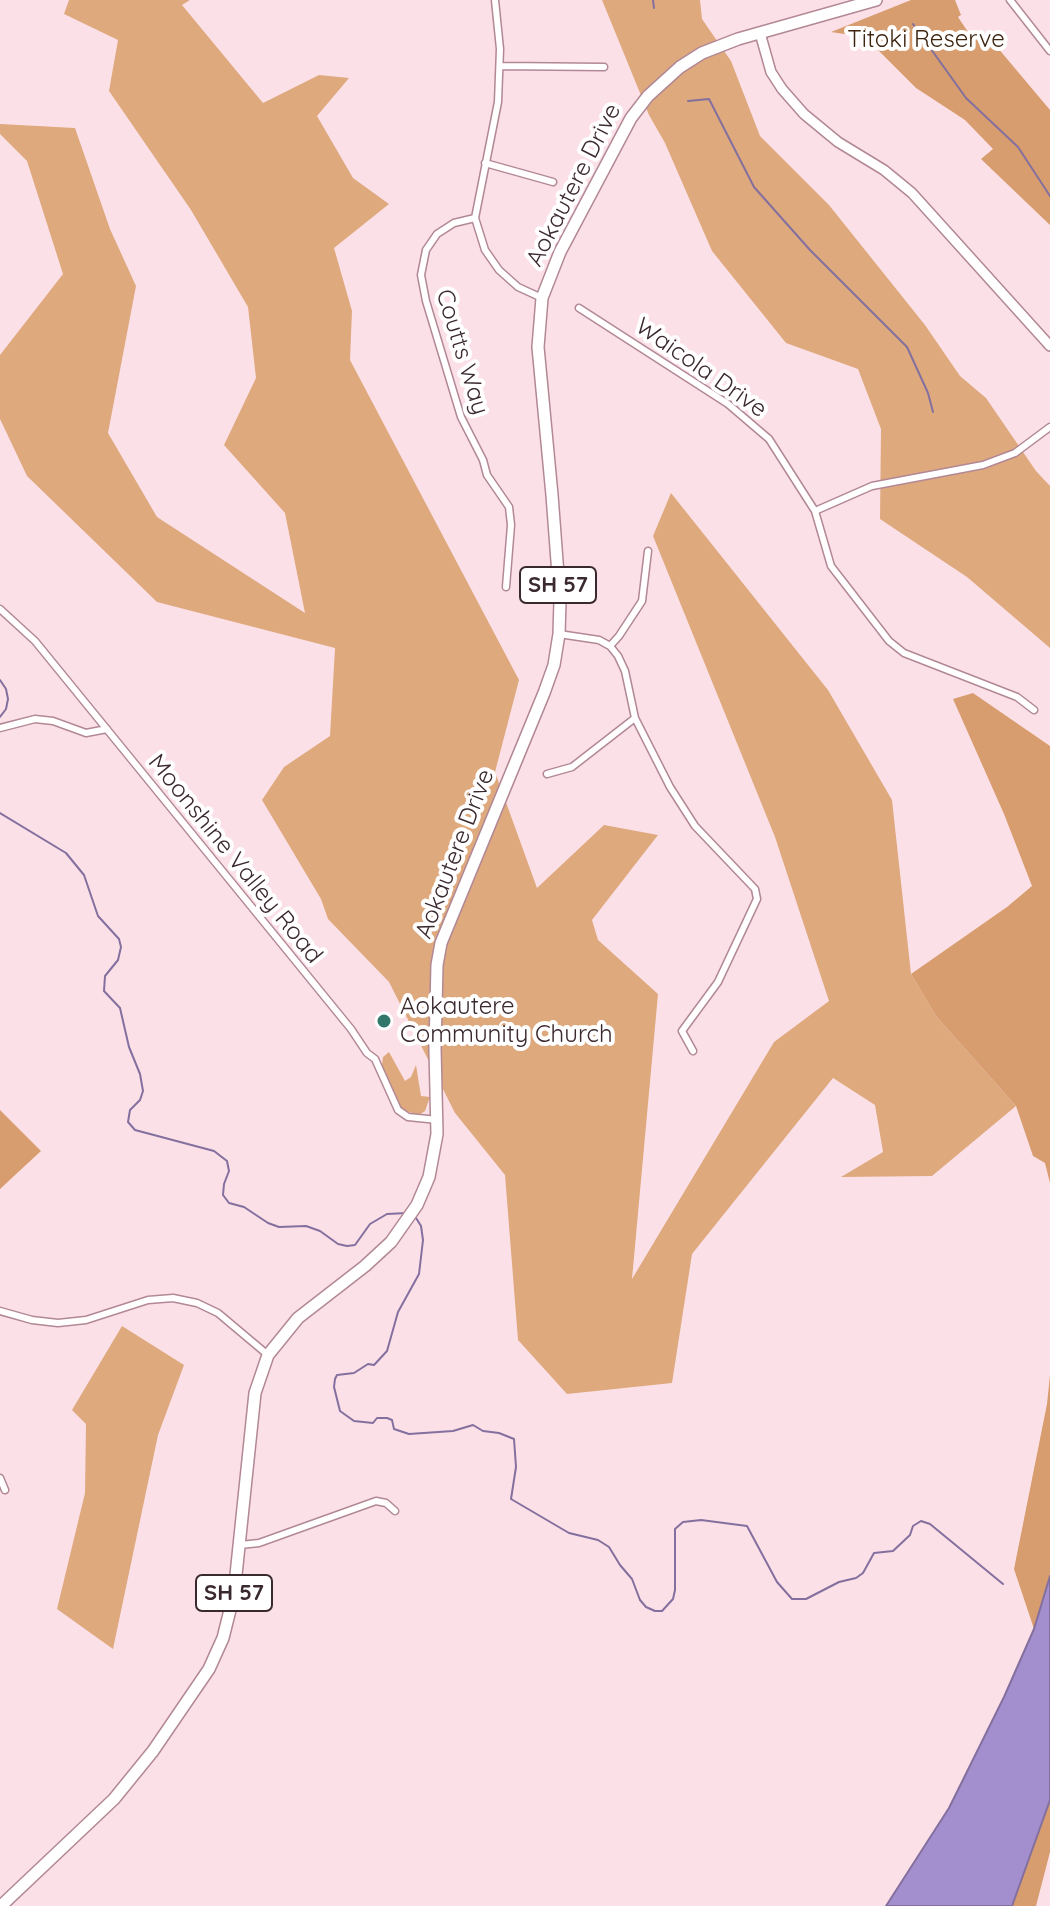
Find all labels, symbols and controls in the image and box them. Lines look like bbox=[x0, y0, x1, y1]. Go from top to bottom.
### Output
park label: Titoki Reserve bbox=[847, 26, 1005, 54]
street label: Aokautere Drive bbox=[521, 99, 627, 271]
street label: Coutts Way bbox=[429, 286, 495, 418]
street label: Waicola Drive bbox=[630, 312, 772, 424]
road number: SH 57 bbox=[520, 567, 596, 603]
street label: Moonshine Valley Road bbox=[142, 749, 328, 969]
street label: Aokautere Drive bbox=[410, 765, 500, 943]
place label: Aokautere Community Church bbox=[400, 993, 613, 1049]
marker: Aokautere Community Church bbox=[375, 1012, 393, 1030]
road number: SH 57 bbox=[196, 1575, 272, 1611]

